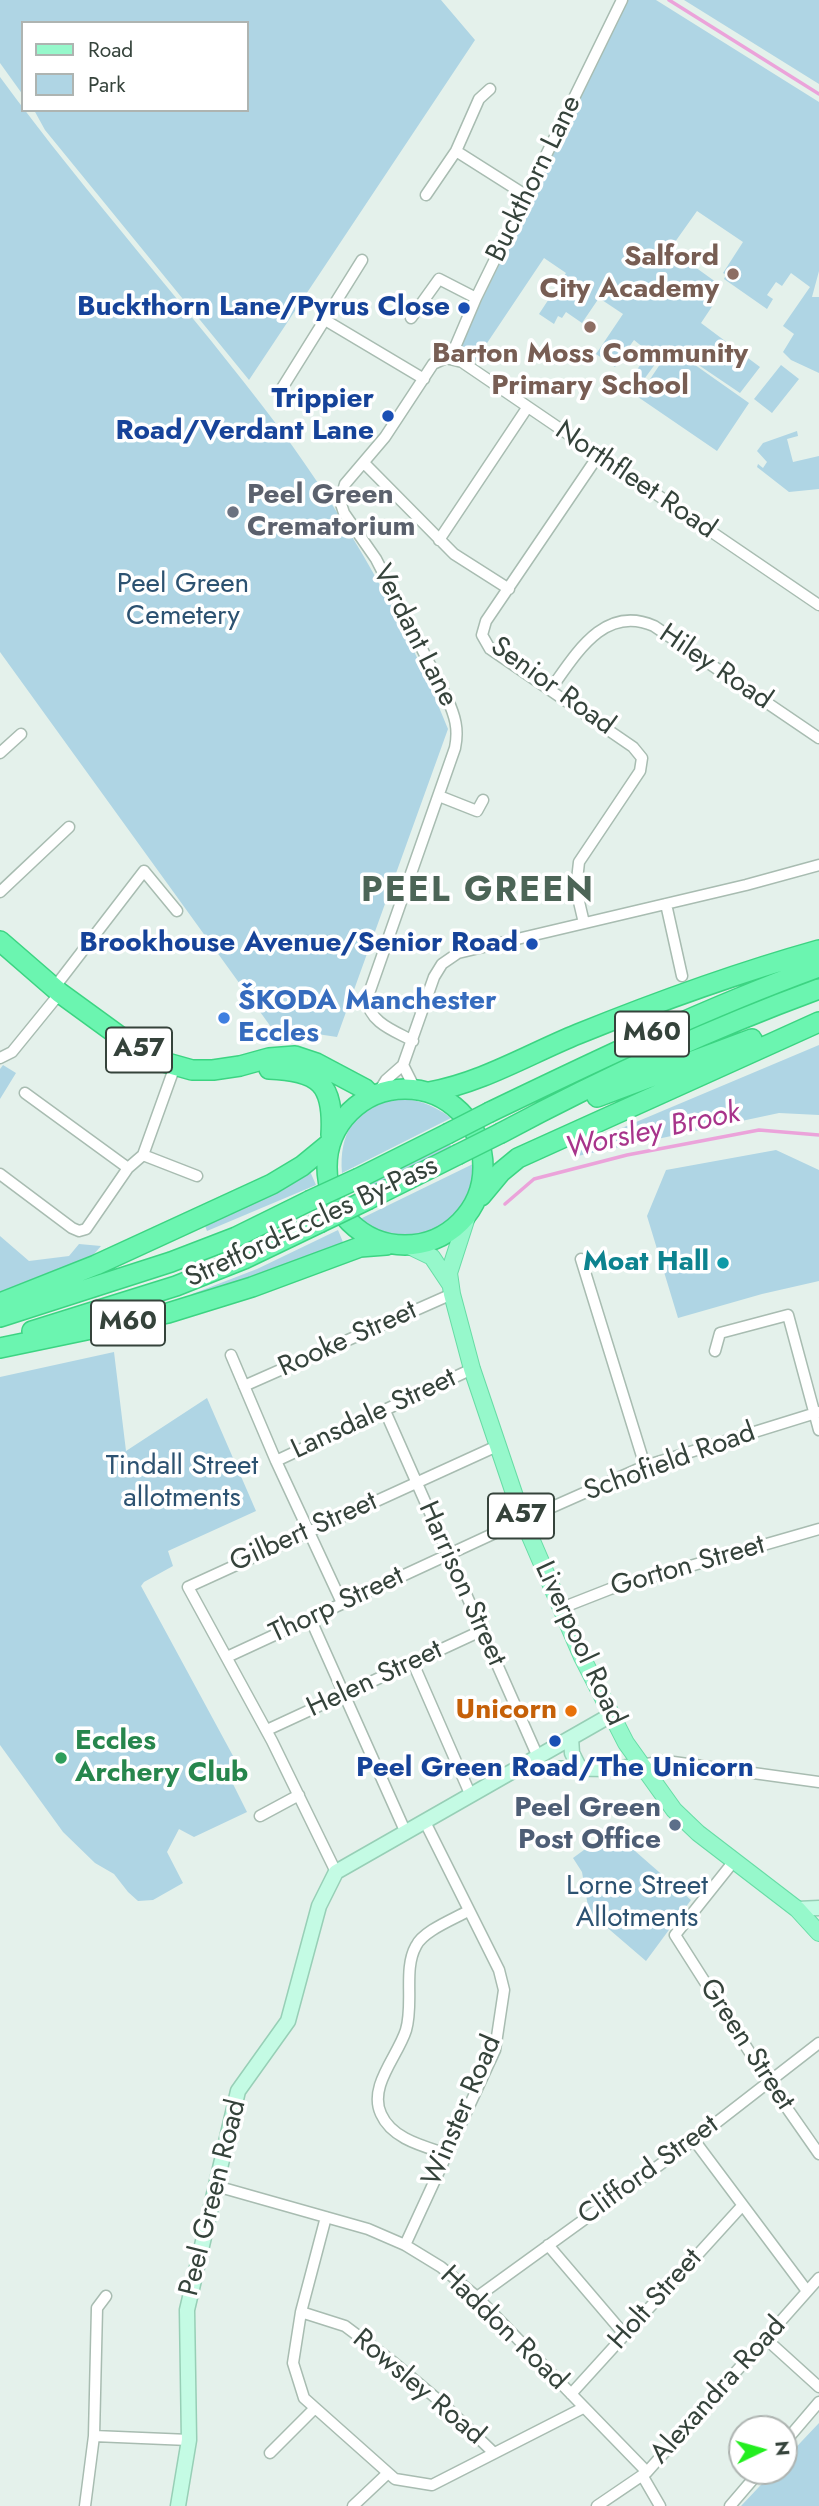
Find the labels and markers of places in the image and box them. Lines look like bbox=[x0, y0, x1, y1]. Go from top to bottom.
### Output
place label: Salford City Academy bbox=[540, 241, 719, 307]
marker: Salford City Academy bbox=[725, 266, 741, 282]
place label: Buckthorn Lane/Pyrus Close bbox=[77, 291, 450, 325]
marker: Buckthorn Lane/Pyrus Close bbox=[456, 300, 472, 316]
marker: Barton Moss Community Primary School bbox=[582, 319, 598, 335]
place label: Barton Moss Community Primary School bbox=[432, 338, 748, 404]
place label: Trippier Road/Verdant Lane bbox=[115, 383, 374, 449]
marker: Trippier Road/Verdant Lane bbox=[380, 408, 396, 424]
place label: Peel Green Crematorium bbox=[247, 479, 416, 545]
marker: Peel Green Crematorium bbox=[225, 504, 241, 520]
place label: Brookhouse Avenue/Senior Road bbox=[79, 927, 518, 961]
marker: Brookhouse Avenue/Senior Road bbox=[524, 936, 540, 952]
place label: ŠKODA Manchester Eccles bbox=[238, 985, 496, 1051]
marker: ŠKODA Manchester Eccles bbox=[216, 1010, 232, 1026]
place label: Moat Hall bbox=[583, 1246, 709, 1280]
marker: Moat Hall bbox=[715, 1255, 731, 1271]
place label: Unicorn bbox=[456, 1694, 557, 1728]
marker: Unicorn bbox=[563, 1703, 579, 1719]
place label: Eccles Archery Club bbox=[75, 1725, 248, 1791]
marker: Peel Green Road/The Unicorn bbox=[547, 1733, 563, 1749]
marker: Eccles Archery Club bbox=[53, 1750, 69, 1766]
place label: Peel Green Road/The Unicorn bbox=[356, 1752, 754, 1786]
place label: Peel Green Post Office bbox=[514, 1792, 661, 1858]
marker: Peel Green Post Office bbox=[667, 1817, 683, 1833]

